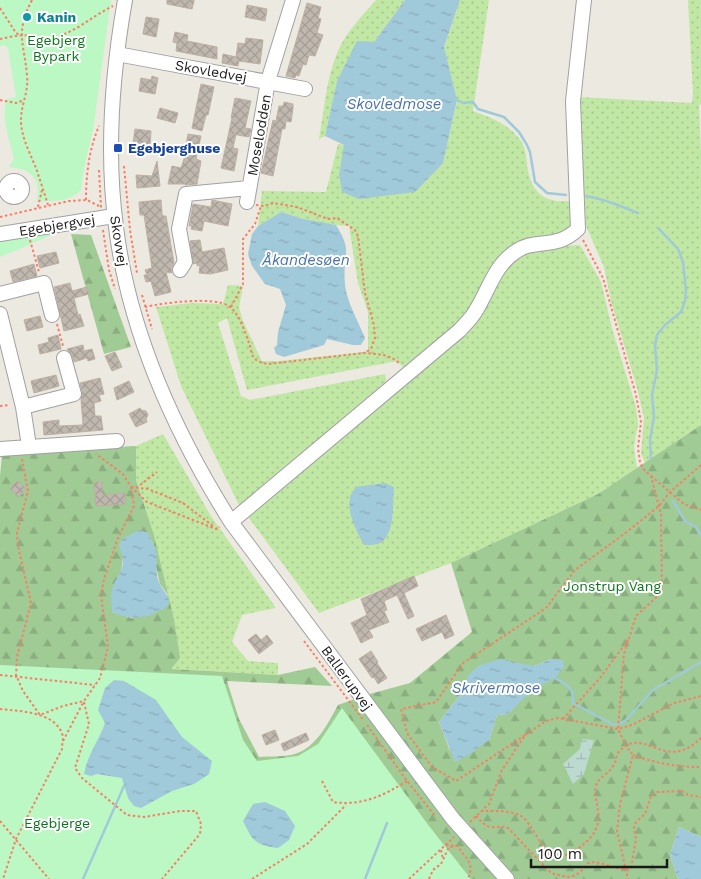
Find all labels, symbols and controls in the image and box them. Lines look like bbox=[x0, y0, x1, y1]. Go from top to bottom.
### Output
place label: Kanin bbox=[37, 9, 76, 25]
marker: Kanin bbox=[21, 11, 33, 23]
park label: Egebjerg Bypark bbox=[27, 32, 85, 64]
street label: Skovledvej bbox=[174, 57, 248, 85]
street label: Moselodden bbox=[244, 93, 274, 177]
water label: Skovledmose bbox=[347, 95, 441, 113]
place label: Egebjerghuse bbox=[128, 140, 220, 156]
marker: Egebjerghuse bbox=[112, 142, 124, 154]
street label: Egebjergvej bbox=[18, 211, 96, 239]
street label: Skovvej bbox=[107, 214, 131, 268]
water label: Åkandesøen bbox=[261, 251, 350, 269]
park label: Jonstrup Vang bbox=[563, 578, 661, 594]
street label: Ballerupvej bbox=[318, 643, 376, 713]
water label: Skrivermose bbox=[452, 679, 540, 697]
park label: Egebjerge bbox=[24, 815, 90, 831]
scale bar bbox=[531, 836, 667, 868]
text: 100 m bbox=[538, 845, 582, 863]

